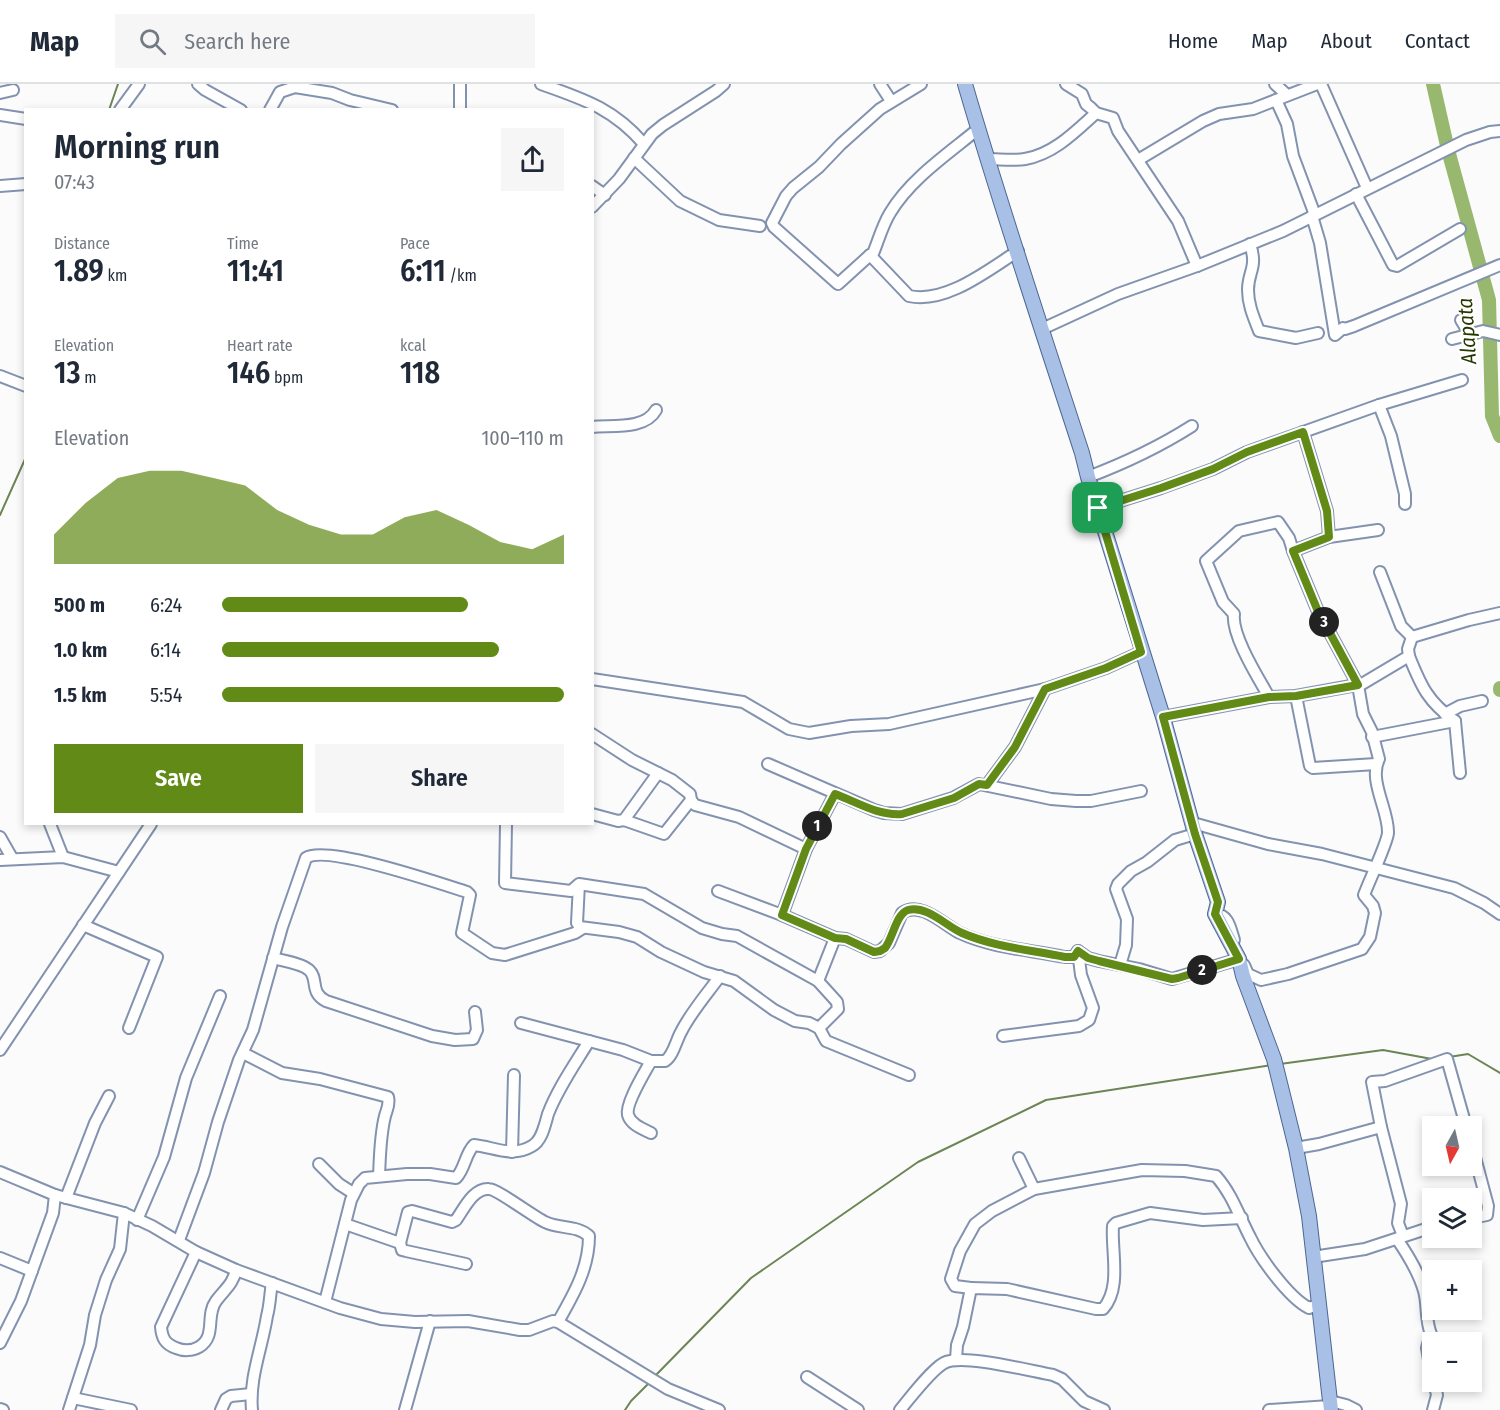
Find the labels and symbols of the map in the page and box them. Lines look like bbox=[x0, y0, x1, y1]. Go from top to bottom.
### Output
water label: Alapata bbox=[1452, 297, 1482, 366]
pin bbox=[1072, 482, 1123, 533]
pin: 3 bbox=[1309, 607, 1339, 637]
pin: 1 bbox=[802, 811, 832, 841]
pin: 2 bbox=[1187, 955, 1217, 985]
north arrow bbox=[1422, 1116, 1482, 1176]

